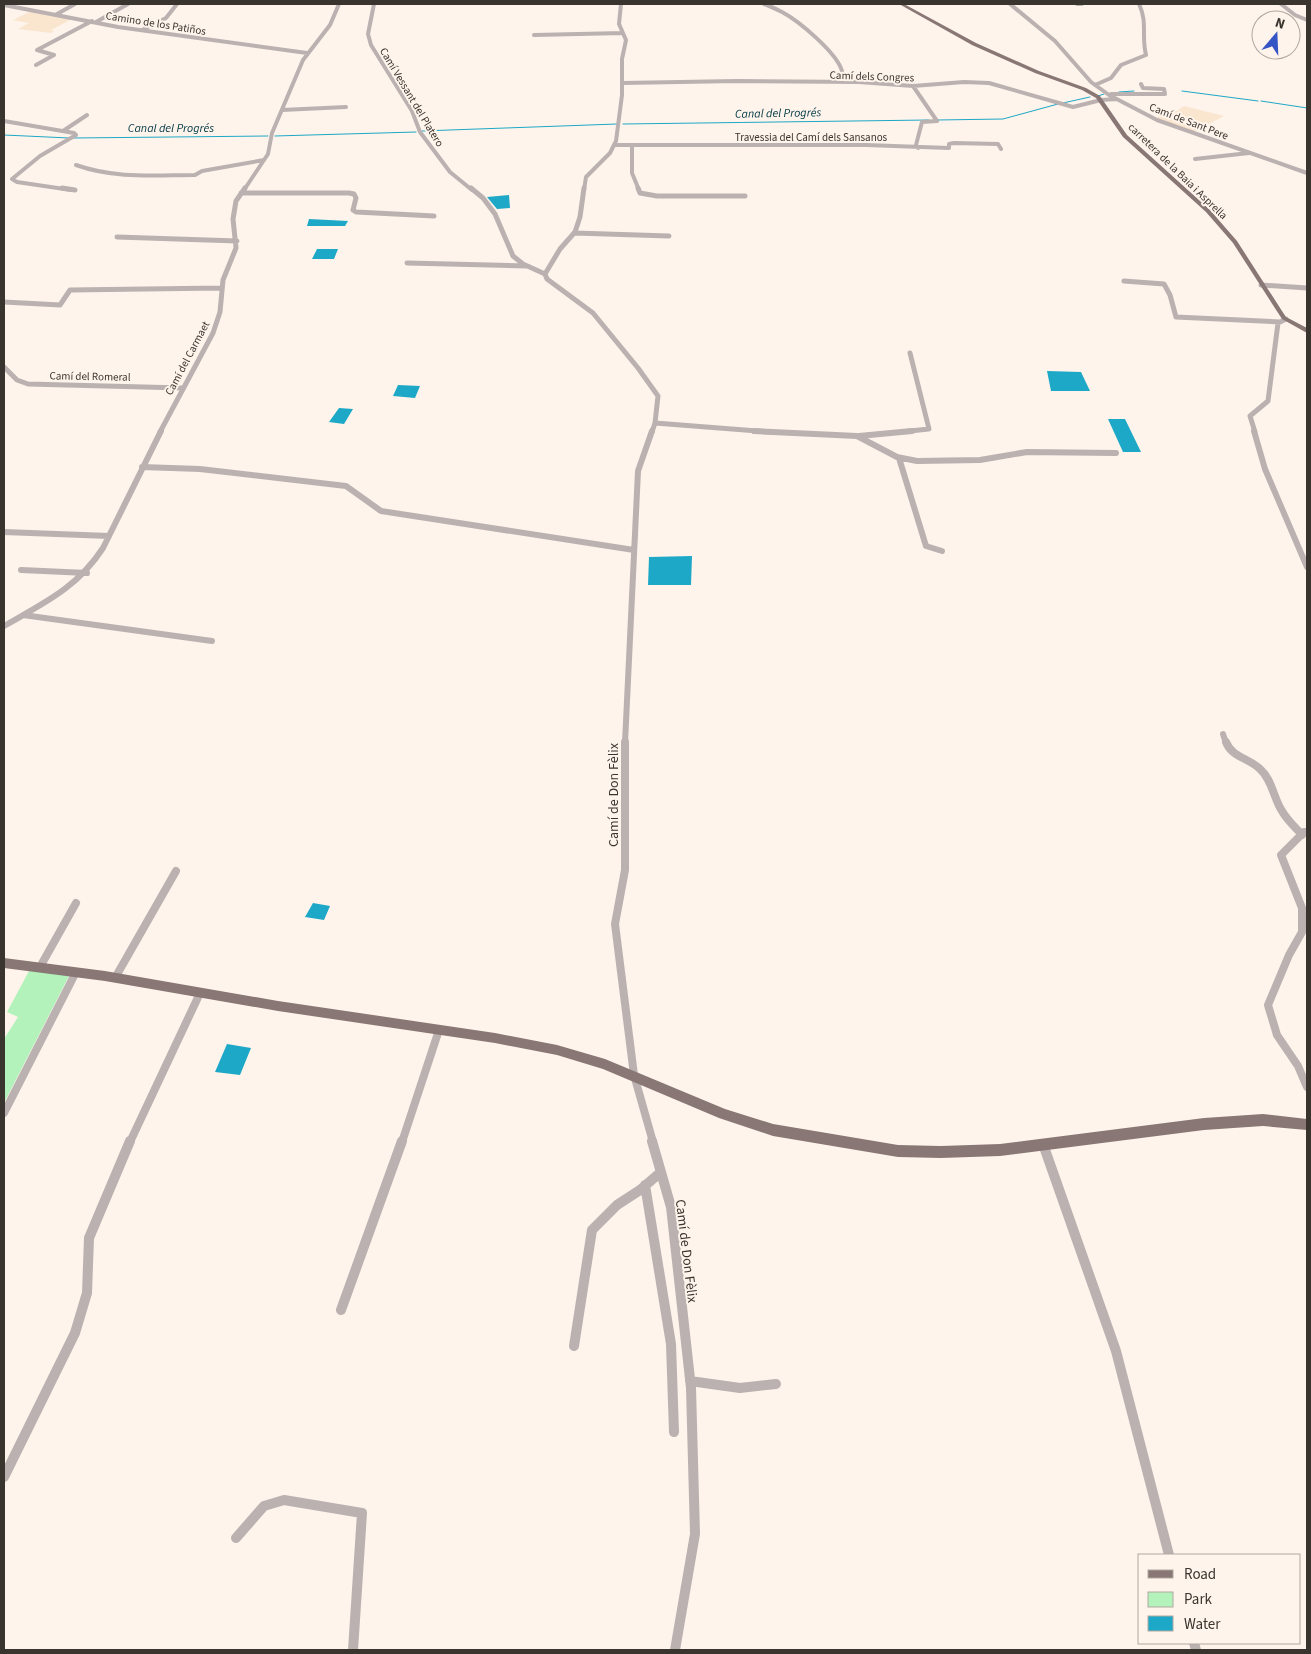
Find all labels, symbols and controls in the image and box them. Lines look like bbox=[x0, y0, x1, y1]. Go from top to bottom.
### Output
street label: Camino de los Patiños bbox=[105, 8, 207, 39]
north arrow bbox=[1251, 10, 1301, 60]
text: N bbox=[1272, 13, 1288, 35]
street label: Camí Vessant del Platero bbox=[376, 45, 447, 150]
street label: Camí dels Congres bbox=[829, 68, 915, 85]
street label: Camí de Sant Pere bbox=[1147, 99, 1231, 144]
water label: Canal del Progrés bbox=[735, 104, 822, 123]
water label: Canal del Progrés bbox=[128, 120, 214, 137]
street label: carretera de la Baia i Asprella bbox=[1125, 120, 1231, 223]
street label: Travessia del Camí dels Sansanos bbox=[735, 130, 888, 145]
street label: Camí del Carmaet bbox=[162, 318, 213, 398]
street label: Camí del Romeral bbox=[49, 368, 131, 385]
street label: Camí de Don Fèlix bbox=[604, 742, 624, 847]
street label: Camí de Don Fèlix bbox=[670, 1198, 702, 1305]
legend bbox=[1138, 1554, 1301, 1644]
text: Road bbox=[1184, 1564, 1216, 1585]
text: Park bbox=[1184, 1589, 1213, 1610]
text: Water bbox=[1184, 1614, 1221, 1635]

